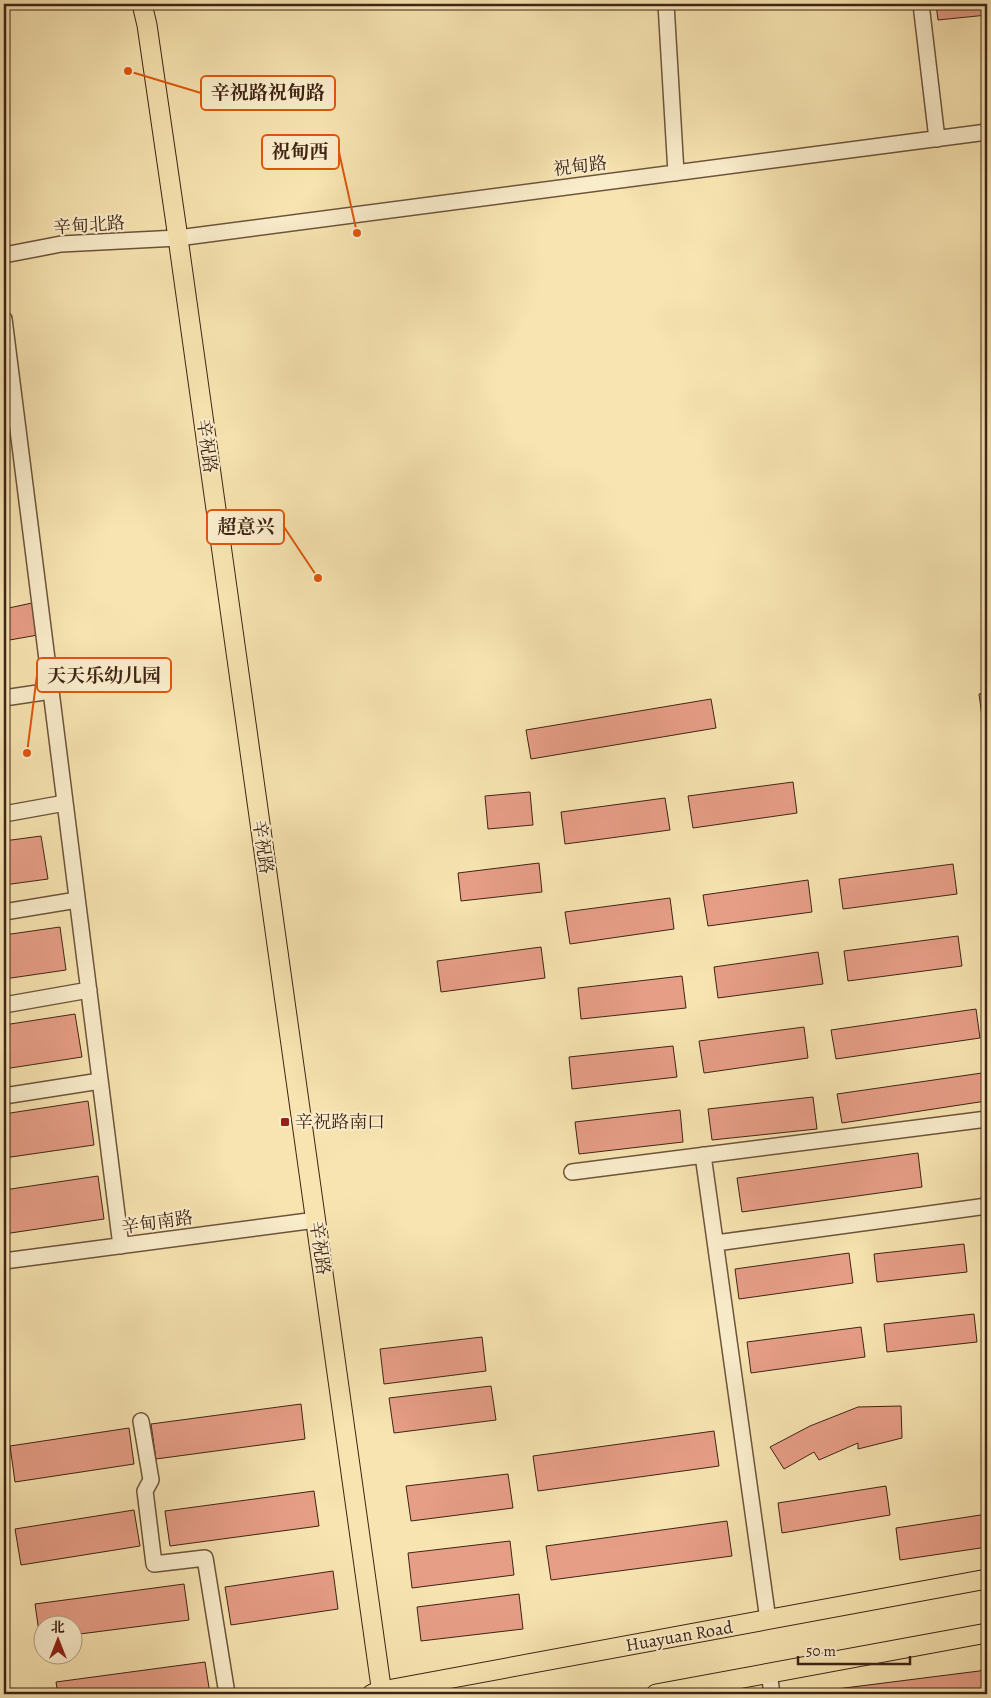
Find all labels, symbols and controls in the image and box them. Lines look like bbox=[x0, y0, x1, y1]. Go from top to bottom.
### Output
callout: 辛祝路祝甸路 bbox=[201, 76, 335, 110]
text: 辛祝路祝甸路 bbox=[211, 80, 325, 106]
callout: 祝甸西 bbox=[262, 135, 339, 169]
text: 祝甸西 bbox=[271, 139, 329, 165]
street label: 祝甸路 bbox=[552, 151, 608, 181]
street label: 辛甸北路 bbox=[52, 211, 126, 239]
street label: 辛祝路 bbox=[191, 418, 223, 474]
callout: 超意兴 bbox=[207, 510, 284, 544]
text: 超意兴 bbox=[217, 514, 275, 540]
callout: 天天乐幼儿园 bbox=[37, 658, 171, 692]
text: 天天乐幼儿园 bbox=[47, 663, 161, 689]
street label: 辛祝路 bbox=[247, 819, 279, 875]
place label: 辛祝路南口 bbox=[295, 1110, 385, 1134]
marker: 辛祝路南口 bbox=[279, 1116, 291, 1128]
street label: 辛甸南路 bbox=[120, 1205, 194, 1239]
street label: 辛祝路 bbox=[304, 1220, 336, 1276]
street label: Huayuan Road bbox=[624, 1615, 735, 1657]
north arrow bbox=[32, 1616, 82, 1666]
text: 北 bbox=[51, 1618, 65, 1637]
scale bar bbox=[798, 1633, 911, 1665]
text: 50 m bbox=[806, 1641, 836, 1661]

